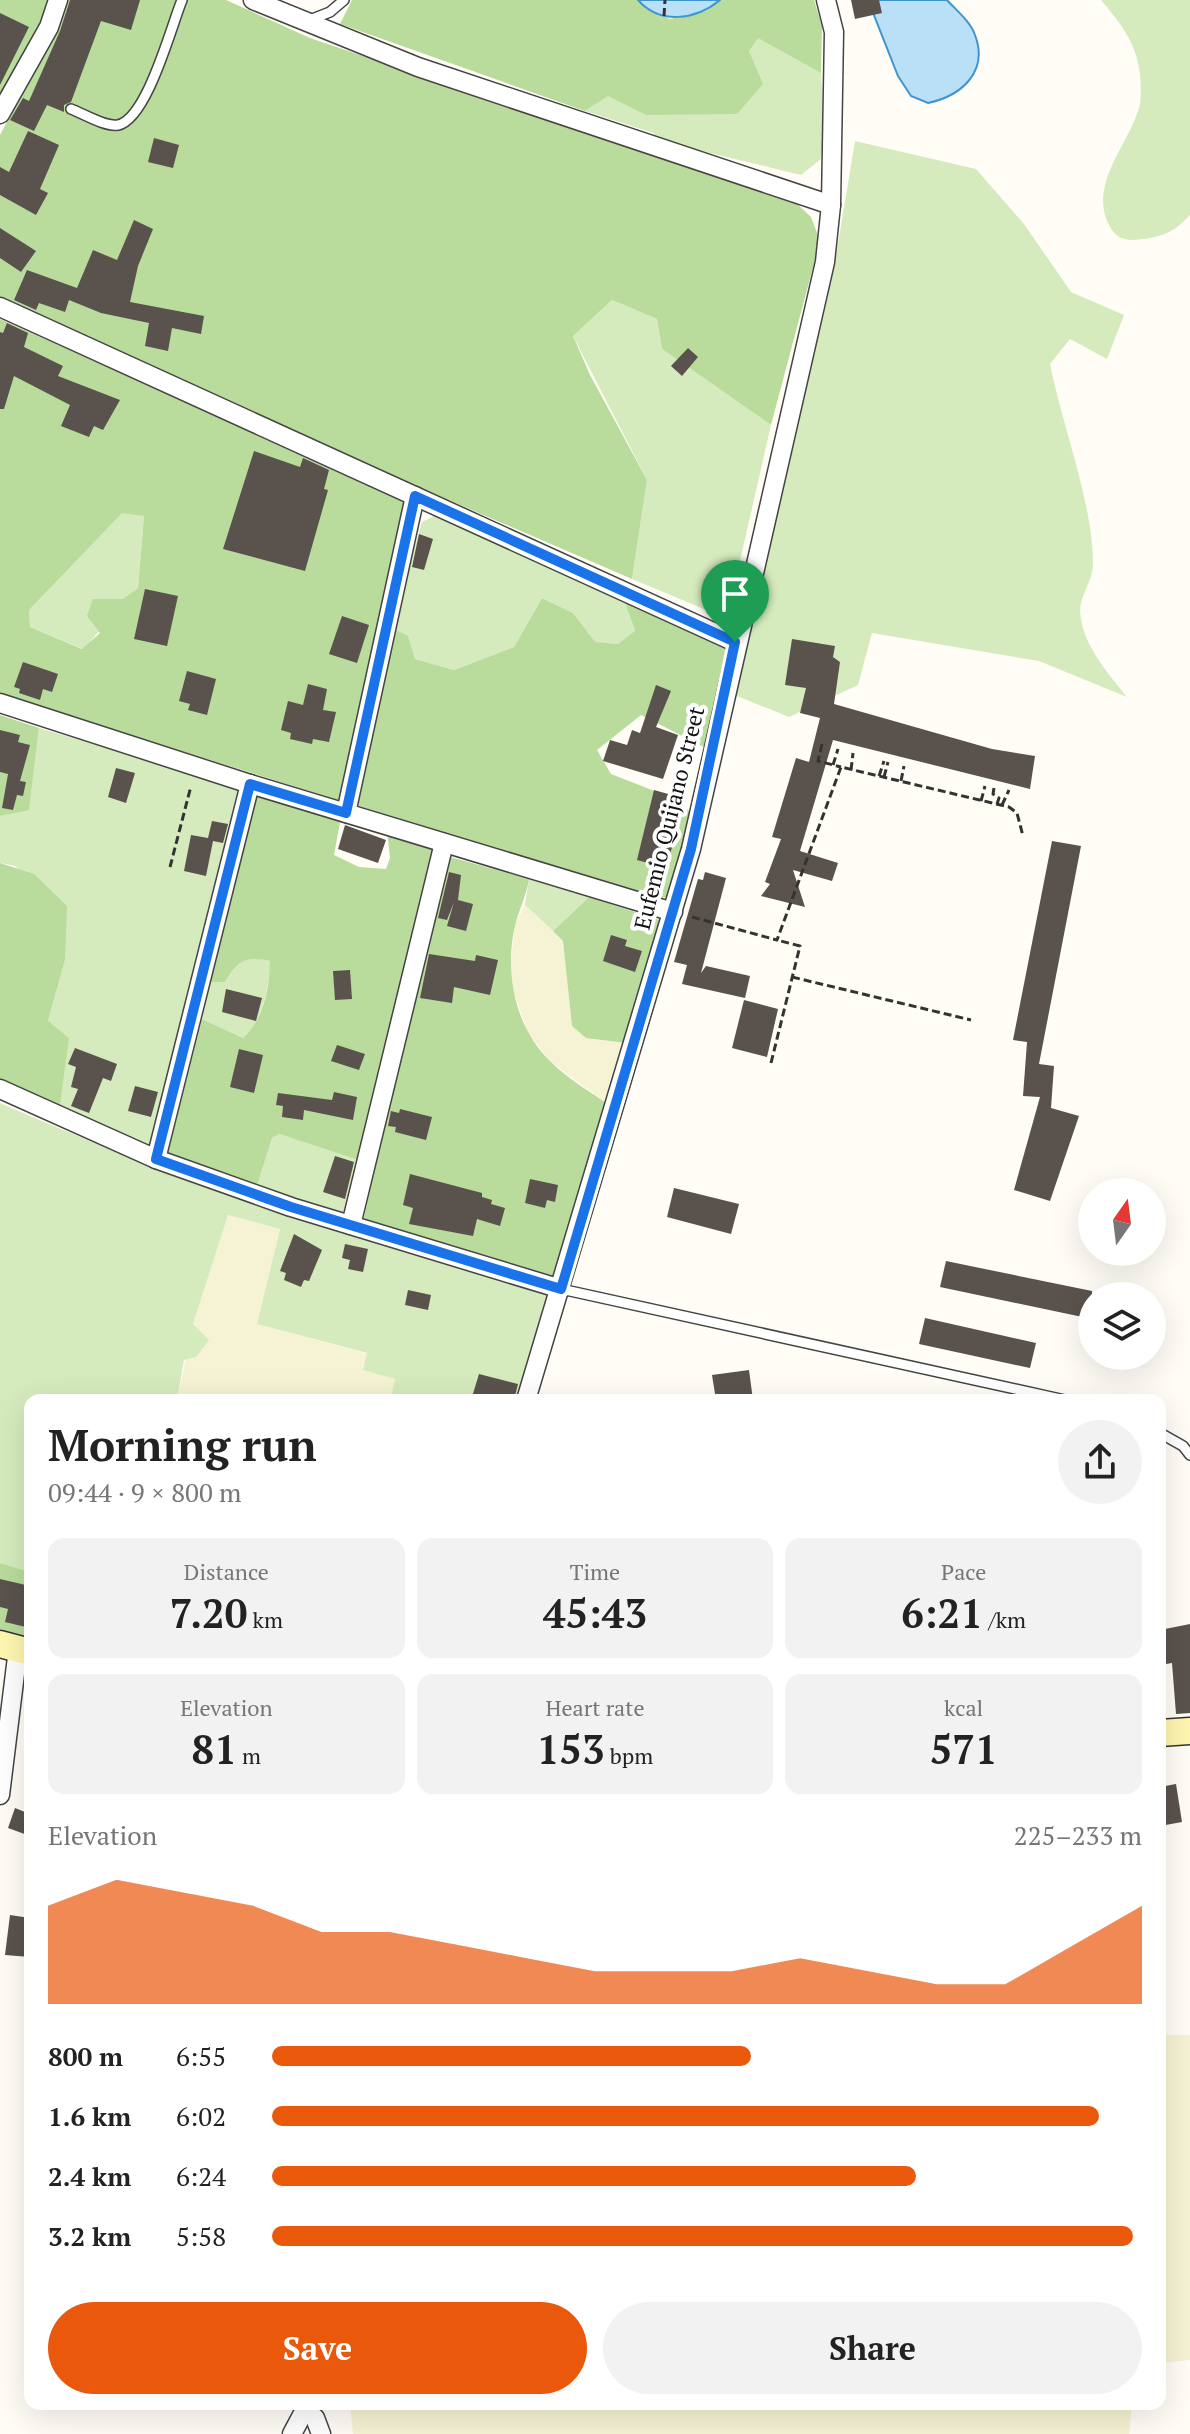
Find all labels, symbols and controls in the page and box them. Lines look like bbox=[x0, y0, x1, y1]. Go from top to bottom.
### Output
pin bbox=[701, 560, 769, 642]
icon: arrive bbox=[713, 572, 757, 616]
street label: Eufemio Quijano Street bbox=[627, 703, 710, 932]
north arrow bbox=[1078, 1178, 1166, 1266]
map controls bbox=[1078, 1178, 1166, 1370]
button: layers bbox=[1078, 1282, 1166, 1370]
text: Morning run bbox=[48, 1415, 317, 1474]
button: share bbox=[1058, 1420, 1142, 1504]
text: 09:44 · 9 × 800 m bbox=[48, 1475, 242, 1509]
text: Distance bbox=[184, 1557, 269, 1586]
text: Time bbox=[570, 1557, 620, 1586]
text: Pace bbox=[941, 1557, 986, 1586]
text: 7.20 bbox=[170, 1586, 247, 1639]
text: 45:43 bbox=[543, 1586, 647, 1639]
text: 6:21 bbox=[901, 1586, 983, 1639]
text: km bbox=[247, 1605, 283, 1634]
text: /km bbox=[983, 1605, 1026, 1634]
text: Elevation bbox=[180, 1693, 273, 1722]
text: Heart rate bbox=[546, 1693, 644, 1722]
text: kcal bbox=[944, 1693, 983, 1722]
text: 81 bbox=[192, 1722, 237, 1775]
text: 153 bbox=[537, 1722, 605, 1775]
text: 571 bbox=[930, 1722, 998, 1775]
text: m bbox=[237, 1741, 261, 1770]
text: bpm bbox=[605, 1741, 653, 1770]
text: Elevation bbox=[48, 1818, 157, 1852]
text: 225–233 m bbox=[1014, 1818, 1142, 1852]
text: 800 m bbox=[48, 2039, 123, 2073]
text: 6:55 bbox=[176, 2039, 226, 2073]
text: 1.6 km bbox=[48, 2099, 131, 2133]
text: 6:02 bbox=[176, 2099, 226, 2133]
text: 2.4 km bbox=[48, 2159, 131, 2193]
text: 6:24 bbox=[176, 2159, 226, 2193]
text: 3.2 km bbox=[48, 2219, 131, 2253]
text: 5:58 bbox=[176, 2219, 226, 2253]
button: Save bbox=[48, 2302, 587, 2394]
button: Share bbox=[603, 2302, 1142, 2394]

